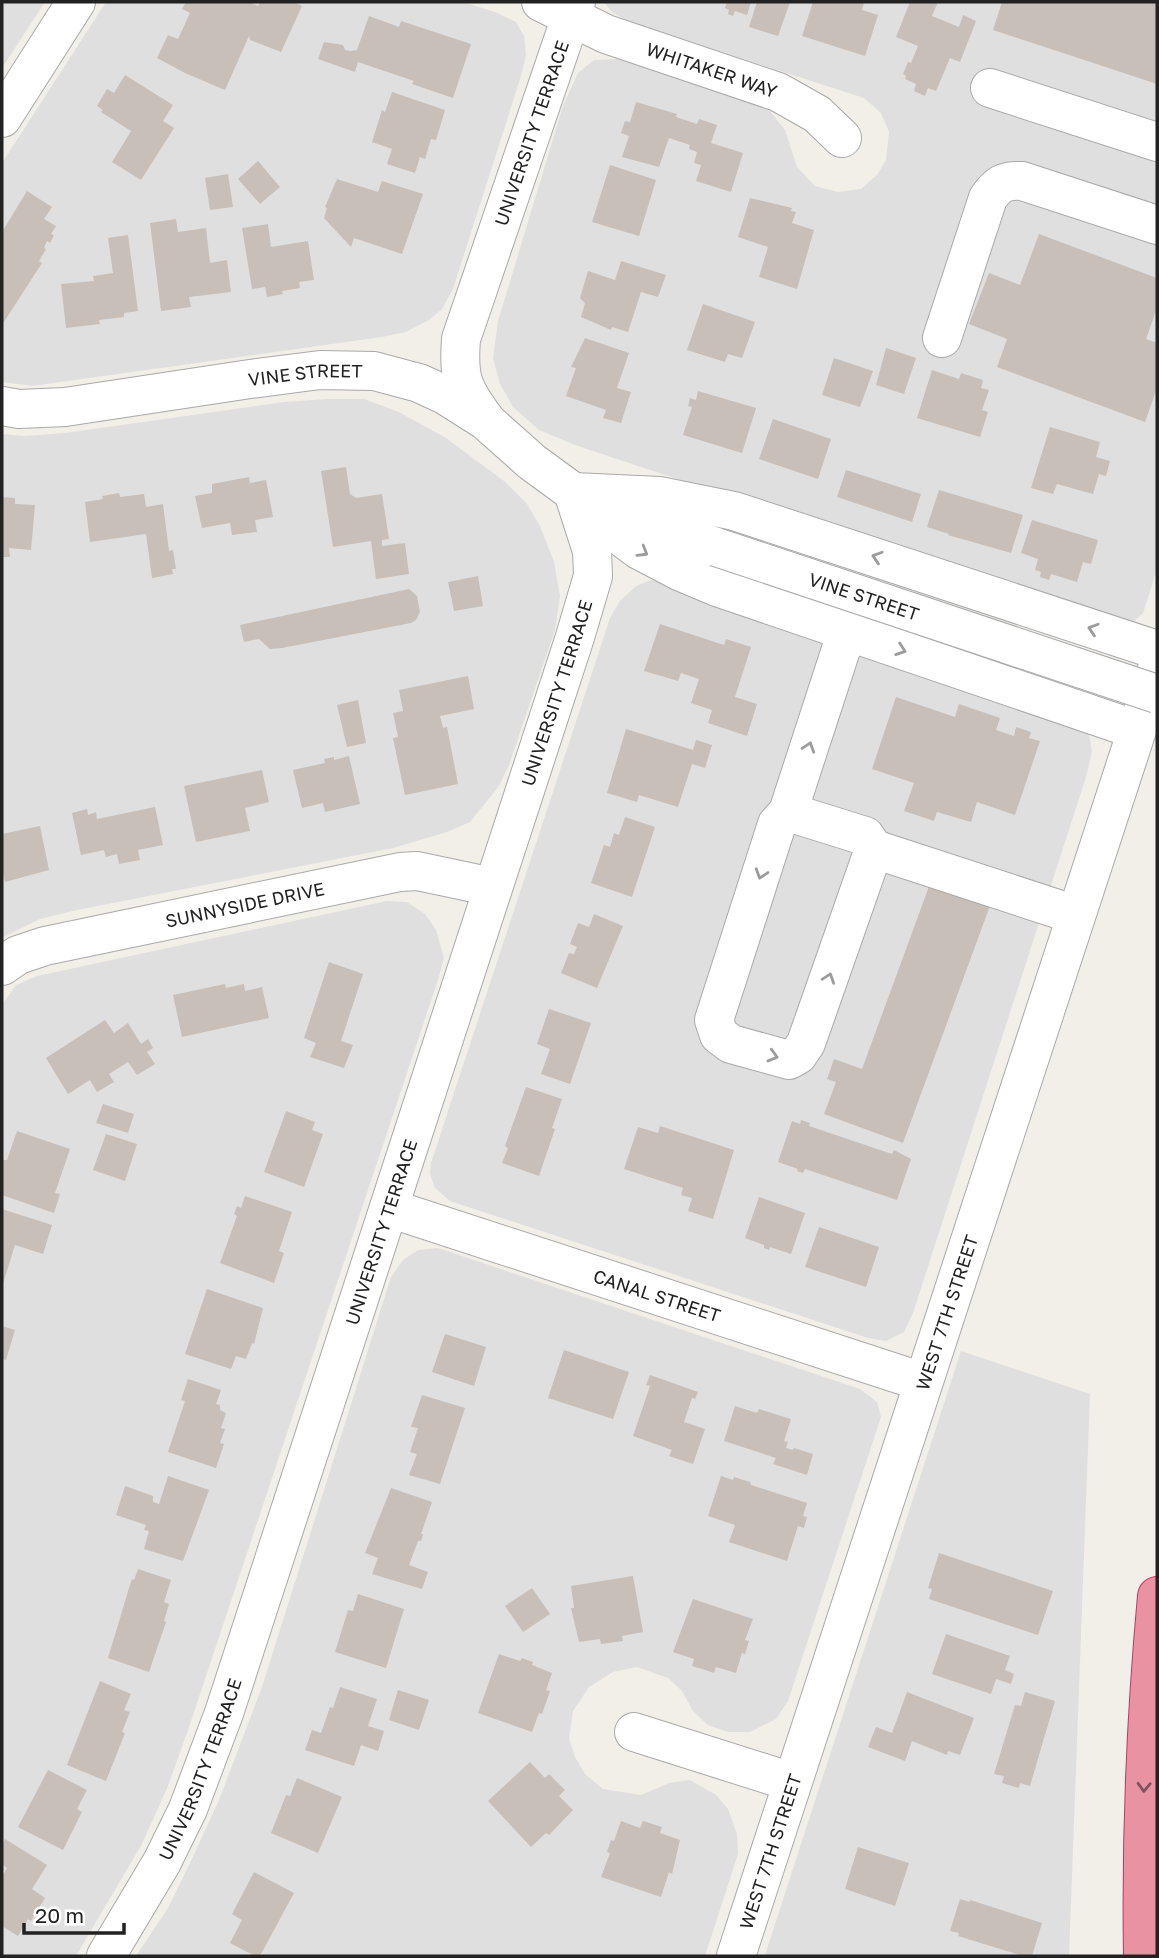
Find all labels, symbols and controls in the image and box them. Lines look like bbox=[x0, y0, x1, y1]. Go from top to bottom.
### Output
street label: WHITAKER WAY bbox=[643, 37, 780, 102]
street label: UNIVERSITY TERRACE bbox=[489, 38, 573, 229]
street label: VINE STREET bbox=[247, 359, 363, 390]
one-way arrow bbox=[636, 544, 649, 557]
one-way arrow bbox=[871, 551, 883, 565]
street label: VINE STREET bbox=[806, 568, 922, 625]
street label: UNIVERSITY TERRACE bbox=[516, 597, 596, 789]
one-way arrow bbox=[1087, 623, 1099, 637]
one-way arrow bbox=[895, 642, 907, 656]
one-way arrow bbox=[801, 742, 815, 754]
one-way arrow bbox=[755, 868, 770, 880]
street label: SUNNYSIDE DRIVE bbox=[163, 877, 326, 932]
one-way arrow bbox=[821, 973, 835, 985]
one-way arrow bbox=[767, 1047, 779, 1062]
street label: UNIVERSITY TERRACE bbox=[340, 1136, 422, 1328]
street label: WEST 7TH STREET bbox=[911, 1232, 982, 1393]
street label: CANAL STREET bbox=[591, 1264, 724, 1326]
street label: UNIVERSITY TERRACE bbox=[154, 1675, 246, 1864]
street label: WEST 7TH STREET bbox=[735, 1771, 806, 1932]
one-way arrow bbox=[1137, 1781, 1152, 1792]
scale bar bbox=[24, 1892, 124, 1936]
text: 20 m bbox=[35, 1902, 84, 1928]

